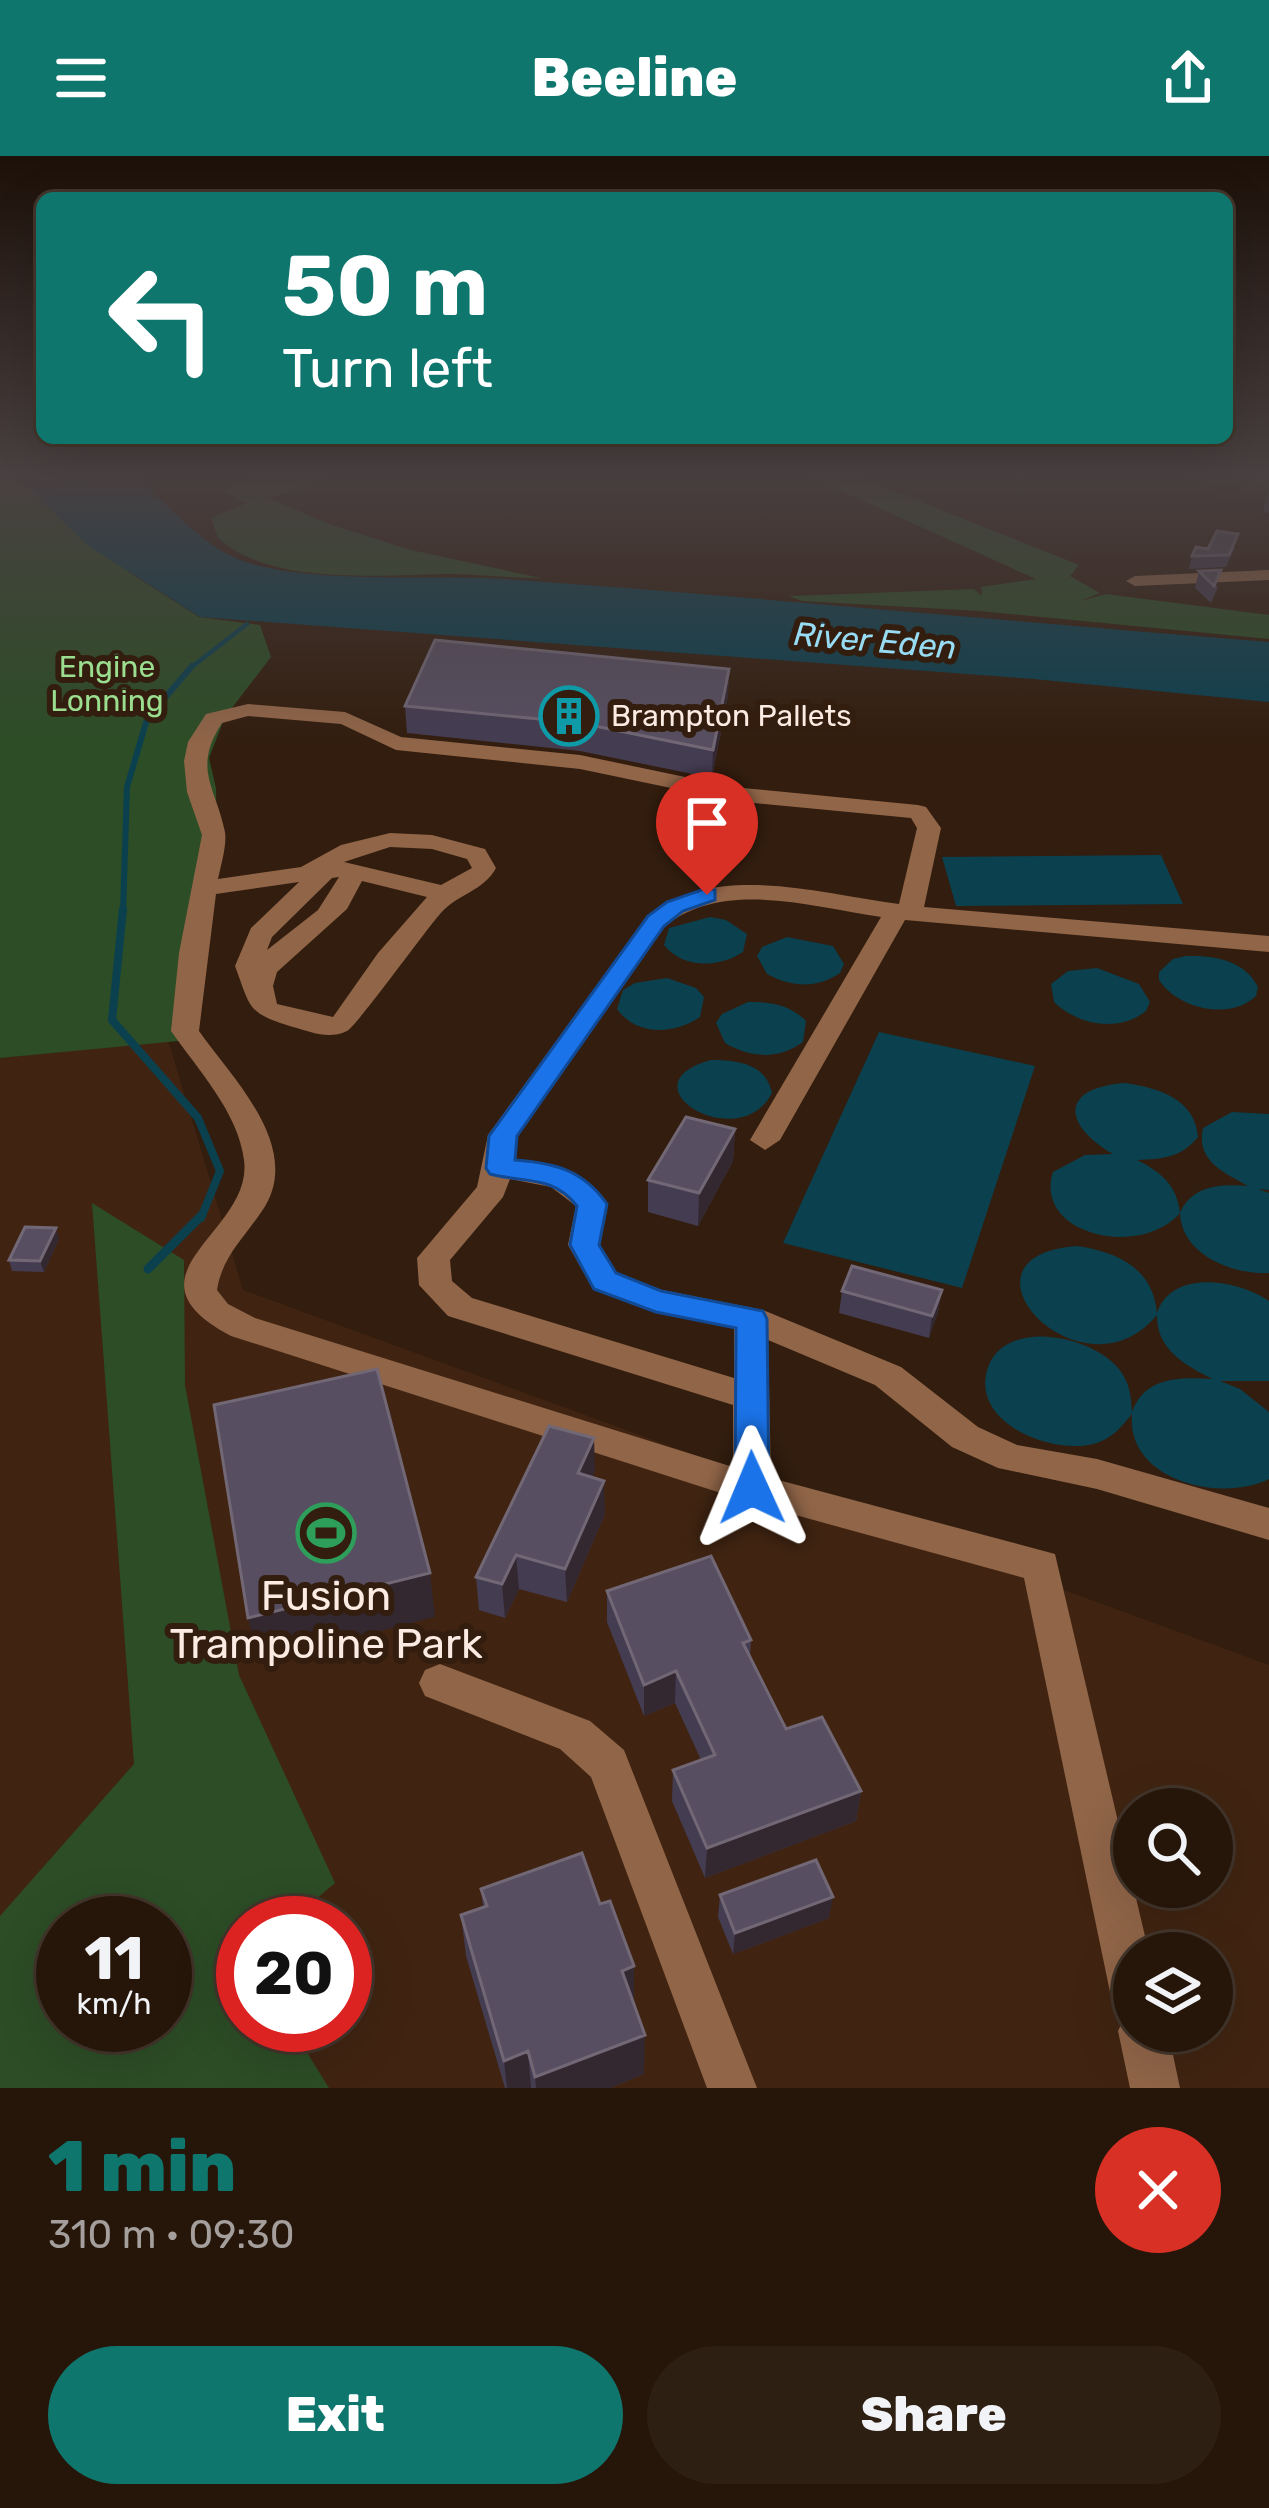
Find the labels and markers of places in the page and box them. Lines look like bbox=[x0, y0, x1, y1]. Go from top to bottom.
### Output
building icon: Brampton Pallets bbox=[538, 685, 600, 747]
place label: Brampton Pallets bbox=[611, 698, 851, 734]
pin bbox=[656, 772, 758, 895]
sports icon: Fusion Trampoline Park bbox=[295, 1502, 357, 1564]
place label: Fusion Trampoline Park bbox=[169, 1571, 483, 1669]

